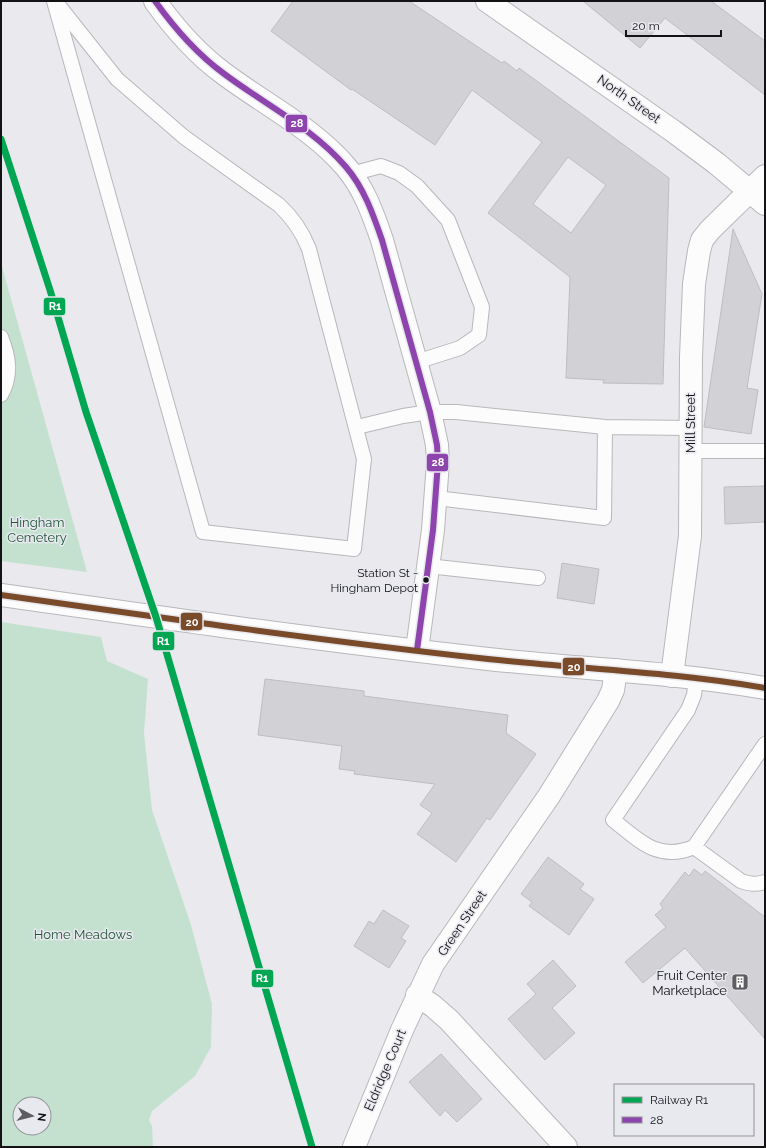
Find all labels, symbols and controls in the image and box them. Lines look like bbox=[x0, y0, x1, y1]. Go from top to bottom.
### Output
scale bar bbox=[626, 12, 721, 38]
text: 20 m bbox=[632, 19, 660, 33]
street label: North Street bbox=[595, 72, 664, 127]
line badge: 28 bbox=[285, 114, 308, 133]
text: 28 bbox=[291, 117, 304, 130]
line badge: R1 bbox=[43, 297, 66, 316]
text: R1 bbox=[49, 300, 62, 313]
street label: Mill Street bbox=[683, 392, 698, 453]
line badge: 28 bbox=[426, 453, 449, 472]
text: 28 bbox=[432, 456, 445, 469]
park label: Hingham Cemetery bbox=[7, 515, 67, 545]
place label: Station St - Hingham Depot bbox=[330, 566, 418, 595]
marker: Station St - Hingham Depot bbox=[421, 575, 431, 585]
line badge: 20 bbox=[180, 612, 203, 631]
text: 20 bbox=[186, 616, 199, 629]
line badge: R1 bbox=[152, 631, 175, 651]
text: R1 bbox=[157, 635, 170, 648]
line badge: 20 bbox=[562, 657, 585, 676]
text: 20 bbox=[568, 661, 581, 674]
street label: Green Street bbox=[435, 887, 490, 959]
park label: Home Meadows bbox=[34, 927, 132, 942]
place label: Fruit Center Marketplace bbox=[652, 968, 727, 998]
line badge: R1 bbox=[251, 969, 274, 988]
text: R1 bbox=[256, 972, 269, 985]
building icon: Fruit Center Marketplace bbox=[730, 972, 750, 992]
street label: Eldridge Court bbox=[361, 1026, 409, 1113]
legend bbox=[614, 1084, 754, 1136]
text: Railway R1 bbox=[650, 1093, 708, 1107]
north arrow bbox=[12, 1096, 52, 1136]
text: N bbox=[34, 1112, 48, 1122]
text: 28 bbox=[650, 1113, 663, 1127]

